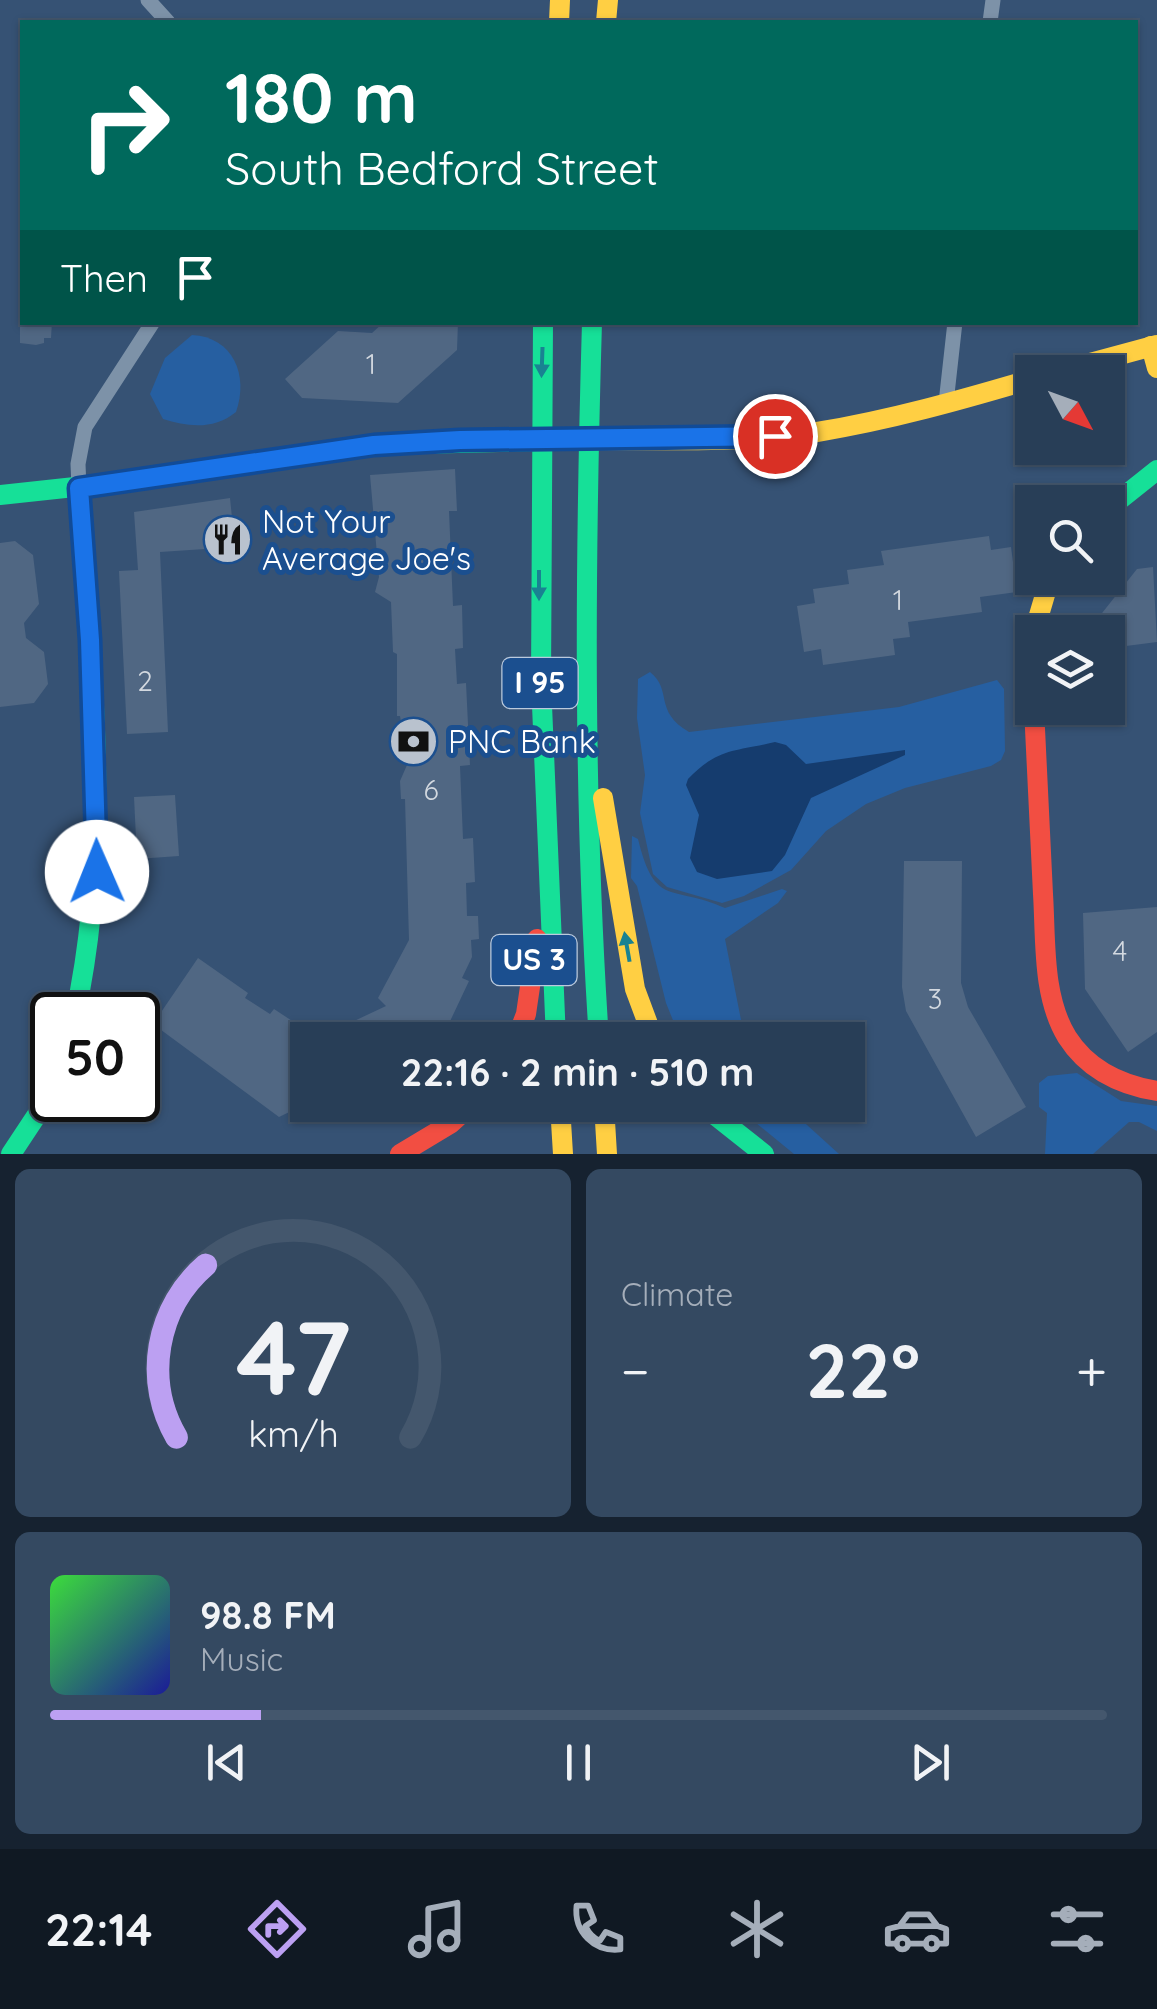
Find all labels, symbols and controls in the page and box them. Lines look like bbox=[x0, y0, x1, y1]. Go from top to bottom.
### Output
text: 180 m bbox=[225, 53, 418, 141]
icon: right bbox=[60, 60, 190, 190]
text: South Bedford Street bbox=[225, 140, 659, 196]
icon: arrive bbox=[168, 250, 223, 305]
text: Then bbox=[60, 254, 148, 302]
house number: 1 bbox=[366, 346, 376, 381]
one-way arrow bbox=[534, 347, 550, 379]
north arrow bbox=[1015, 355, 1125, 465]
map controls bbox=[1015, 355, 1125, 725]
pin bbox=[733, 394, 818, 479]
icon: arrive bbox=[748, 409, 803, 464]
button: search bbox=[1015, 485, 1125, 595]
place label: Not Your Average Joe's bbox=[262, 501, 471, 578]
restaurant icon: Not Your Average Joe's bbox=[201, 514, 253, 566]
one-way arrow bbox=[531, 570, 547, 602]
house number: 1 bbox=[893, 582, 903, 617]
button: layers bbox=[1015, 615, 1125, 725]
road number: I 95 bbox=[502, 658, 578, 708]
house number: 2 bbox=[137, 663, 153, 698]
bank icon: PNC Bank bbox=[387, 716, 439, 768]
place label: PNC Bank bbox=[448, 721, 596, 761]
house number: 6 bbox=[423, 772, 439, 807]
position arrow bbox=[45, 820, 149, 924]
one-way arrow bbox=[619, 931, 634, 962]
house number: 4 bbox=[1113, 933, 1127, 968]
road number: US 3 bbox=[492, 935, 576, 985]
house number: 3 bbox=[928, 981, 942, 1016]
speed limit sign: 50 bbox=[30, 992, 160, 1122]
text: 22:16 · 2 min · 510 m bbox=[401, 1048, 754, 1096]
text: Climate bbox=[621, 1274, 733, 1314]
text: 47 bbox=[235, 1291, 351, 1421]
text: 22° bbox=[805, 1323, 920, 1417]
text: − bbox=[621, 1336, 650, 1405]
text: + bbox=[1076, 1336, 1107, 1405]
text: km/h bbox=[248, 1411, 338, 1456]
text: 98.8 FM bbox=[200, 1591, 336, 1639]
text: Music bbox=[200, 1639, 283, 1679]
icon: previous bbox=[199, 1735, 254, 1790]
icon: pause bbox=[551, 1735, 606, 1790]
icon: next bbox=[903, 1735, 958, 1790]
icon: directions bbox=[242, 1894, 312, 1964]
icon: music bbox=[402, 1894, 472, 1964]
icon: phone bbox=[562, 1894, 632, 1964]
icon: climate bbox=[722, 1894, 792, 1964]
icon: car bbox=[882, 1894, 952, 1964]
icon: filters bbox=[1042, 1894, 1112, 1964]
text: 22:14 bbox=[45, 1901, 152, 1957]

